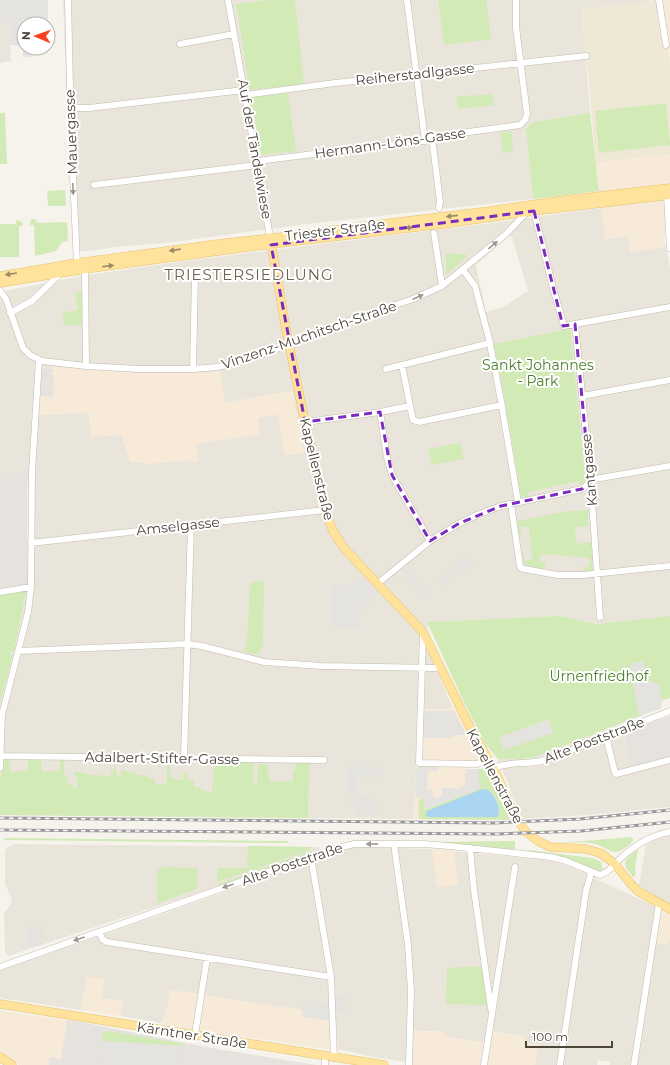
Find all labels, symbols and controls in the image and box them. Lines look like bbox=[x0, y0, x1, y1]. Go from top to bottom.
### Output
north arrow bbox=[16, 16, 56, 56]
text: N bbox=[19, 31, 33, 40]
street label: Reiherstadlgasse bbox=[355, 59, 475, 89]
street label: Auf der Tändelwiese bbox=[234, 78, 276, 220]
street label: Mauergasse bbox=[61, 89, 81, 175]
street label: Hermann-Löns-Gasse bbox=[313, 123, 467, 163]
one-way arrow bbox=[70, 183, 76, 196]
one-way arrow bbox=[445, 212, 458, 219]
street label: Triester Straße bbox=[284, 215, 386, 245]
one-way arrow bbox=[401, 225, 413, 231]
one-way arrow bbox=[487, 240, 498, 249]
one-way arrow bbox=[169, 247, 181, 253]
one-way arrow bbox=[102, 263, 114, 269]
district label: TRIESTERSIEDLUNG bbox=[164, 265, 334, 284]
one-way arrow bbox=[5, 271, 17, 277]
one-way arrow bbox=[412, 294, 423, 300]
street label: Vinzenz-Muchitsch-Straße bbox=[219, 297, 399, 373]
park label: Sankt Johannes - Park bbox=[482, 356, 594, 390]
street label: Kapellenstraße bbox=[296, 416, 338, 522]
street label: Kantgasse bbox=[577, 433, 601, 507]
street label: Amselgasse bbox=[135, 513, 221, 539]
park label: Urnenfriedhof bbox=[550, 667, 650, 685]
street label: Alte Poststraße bbox=[541, 713, 647, 767]
street label: Kapellenstraße bbox=[462, 725, 528, 827]
street label: Adalbert-Stifter-Gasse bbox=[85, 748, 239, 768]
street label: Alte Poststraße bbox=[239, 838, 345, 890]
one-way arrow bbox=[365, 841, 378, 847]
one-way arrow bbox=[221, 884, 233, 890]
one-way arrow bbox=[72, 936, 84, 942]
street label: Kärntner Straße bbox=[136, 1017, 248, 1053]
scale bar bbox=[526, 1023, 612, 1049]
text: 100 m bbox=[532, 1029, 568, 1044]

